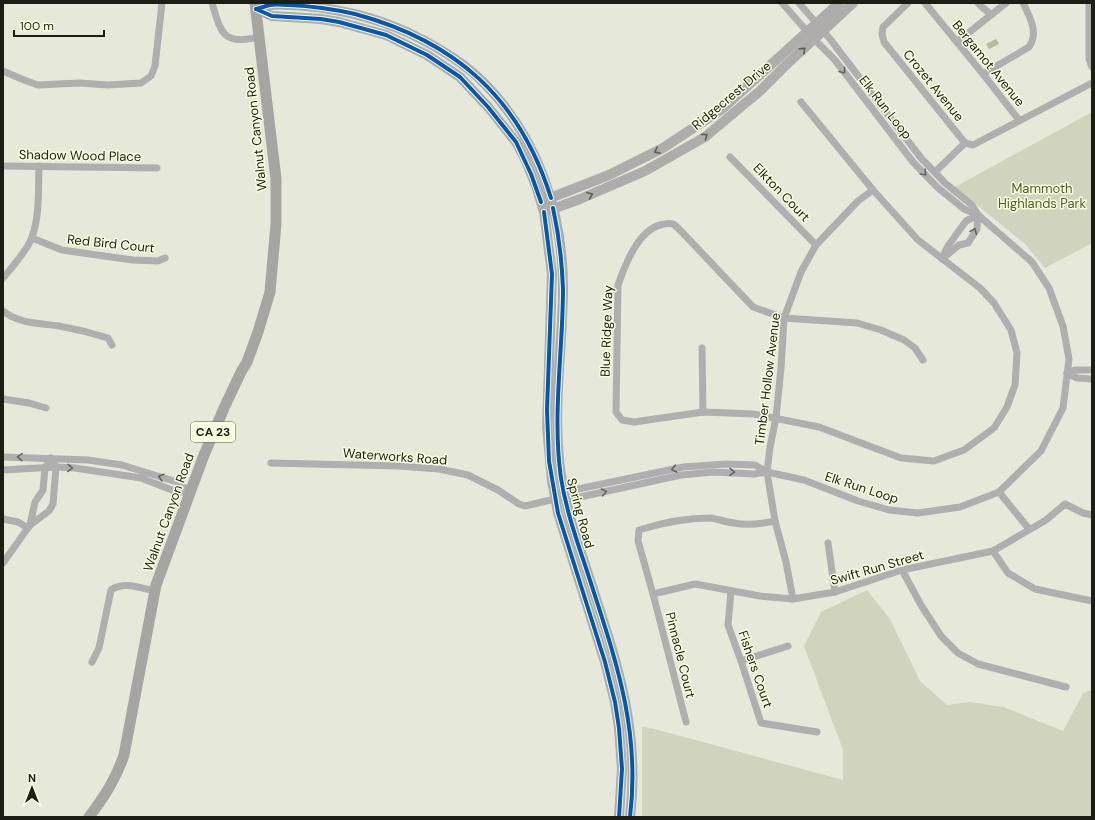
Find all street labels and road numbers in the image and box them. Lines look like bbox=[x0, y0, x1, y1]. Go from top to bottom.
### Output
street label: Bergamot Avenue bbox=[949, 17, 1029, 110]
street label: Crozet Avenue bbox=[899, 46, 968, 125]
street label: Ridgecrest Drive bbox=[688, 57, 774, 134]
street label: Walnut Canyon Road bbox=[241, 66, 270, 192]
street label: Elk Run Loop bbox=[855, 72, 916, 143]
street label: Shadow Wood Place bbox=[19, 146, 141, 165]
street label: Elkton Court bbox=[750, 160, 814, 225]
street label: Red Bird Court bbox=[66, 230, 156, 257]
street label: Blue Ridge Way bbox=[596, 285, 617, 377]
street label: Timber Hollow Avenue bbox=[751, 312, 784, 446]
road number: CA 23 bbox=[191, 422, 235, 442]
street label: Waterworks Road bbox=[342, 444, 448, 469]
street label: Walnut Canyon Road bbox=[139, 451, 198, 574]
street label: Elk Run Loop bbox=[823, 468, 901, 507]
street label: Spring Road bbox=[563, 476, 598, 550]
street label: Swift Run Street bbox=[828, 546, 926, 589]
street label: Pinnacle Court bbox=[662, 610, 699, 700]
street label: Fishers Court bbox=[734, 628, 777, 710]

